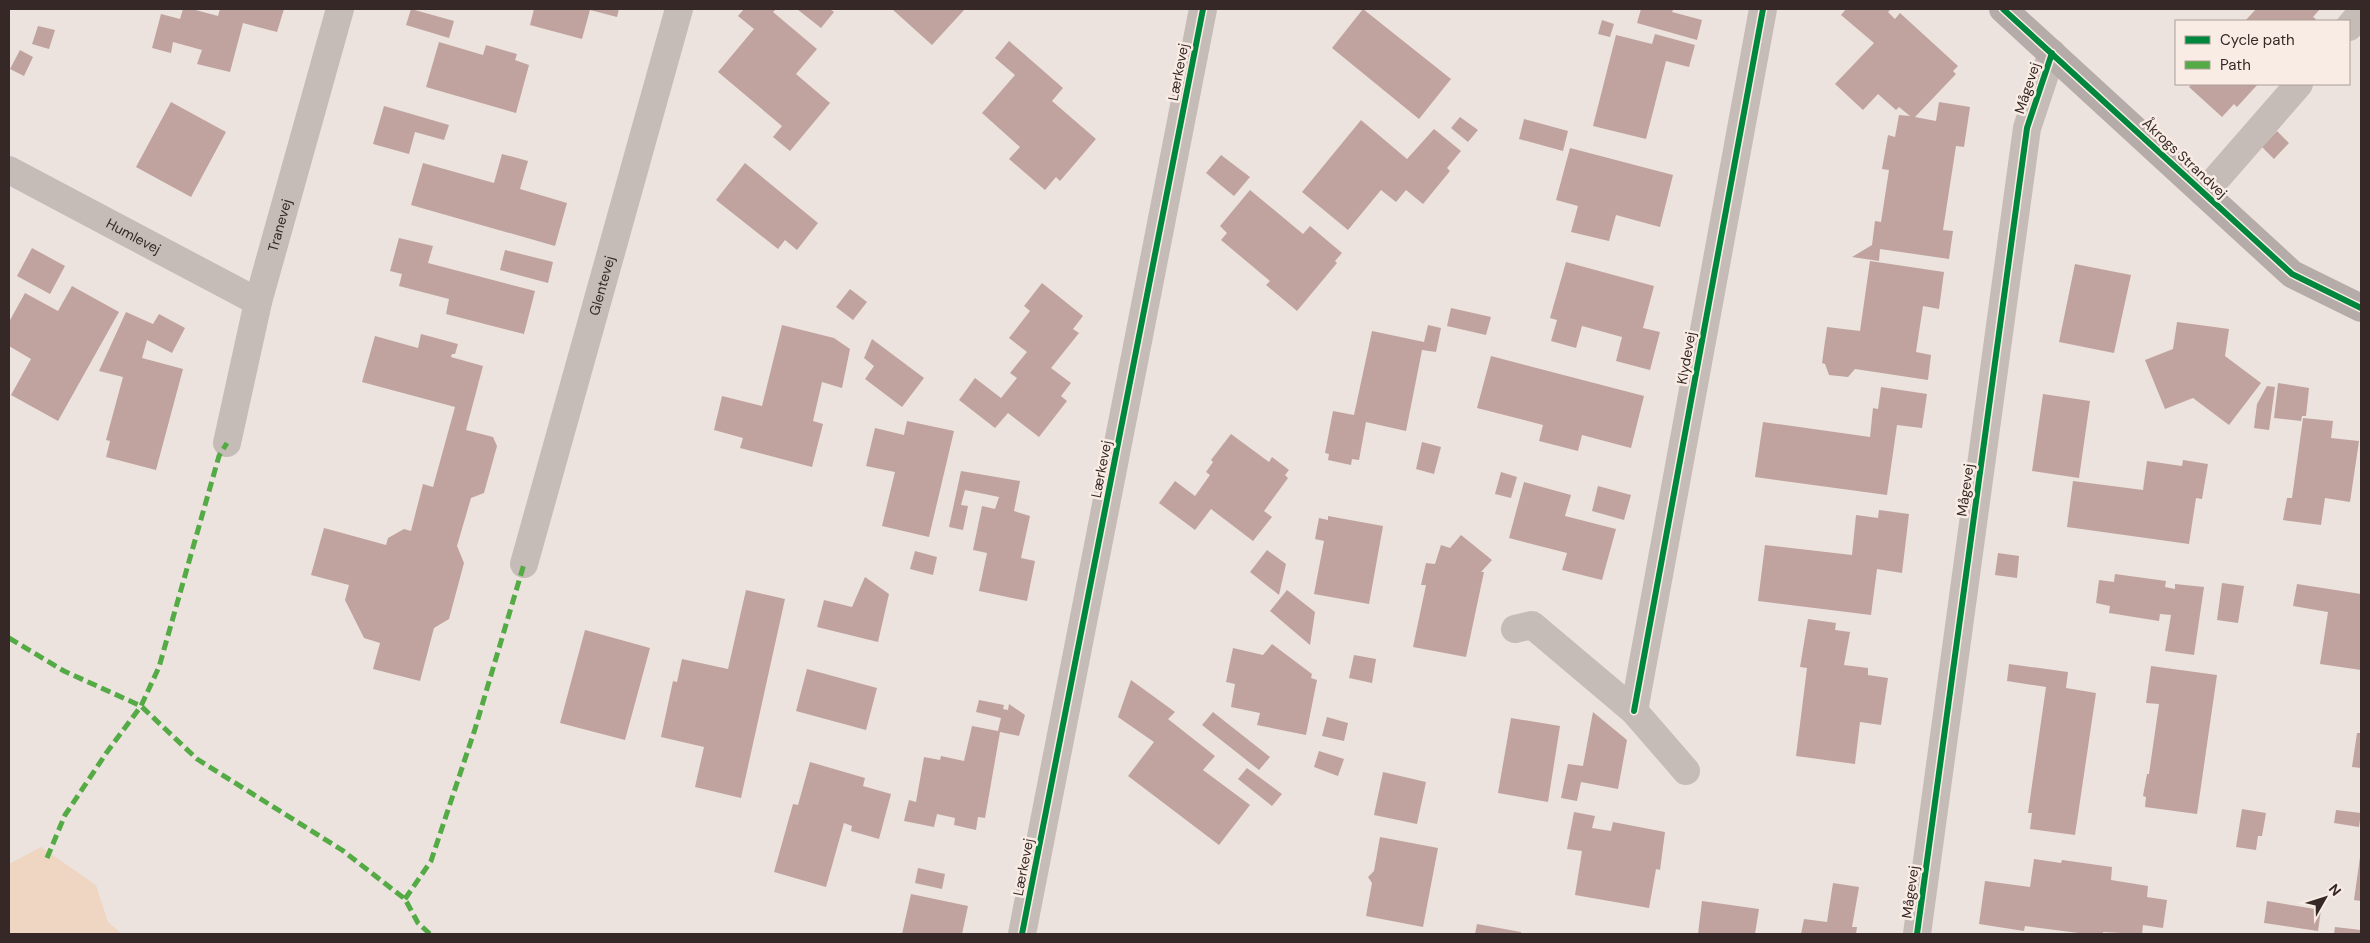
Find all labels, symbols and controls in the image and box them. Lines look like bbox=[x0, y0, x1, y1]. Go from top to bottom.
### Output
legend bbox=[2175, 20, 2350, 85]
text: Cycle path bbox=[2220, 30, 2295, 50]
street label: Lærkevej bbox=[1164, 42, 1192, 102]
text: Path bbox=[2220, 55, 2251, 75]
street label: Mågevej bbox=[2010, 60, 2044, 116]
street label: Åkrogs Strandvej bbox=[2139, 114, 2231, 202]
street label: Tranevej bbox=[264, 197, 295, 254]
street label: Humlevej bbox=[103, 214, 164, 258]
street label: Glentevej bbox=[585, 254, 619, 318]
street label: Klydevej bbox=[1673, 330, 1699, 386]
street label: Lærkevej bbox=[1087, 439, 1115, 499]
street label: Mågevej bbox=[1952, 463, 1978, 517]
street label: Lærkevej bbox=[1009, 837, 1037, 897]
street label: Mågevej bbox=[1897, 865, 1923, 919]
north arrow bbox=[2300, 873, 2350, 923]
text: N bbox=[2325, 880, 2345, 899]

